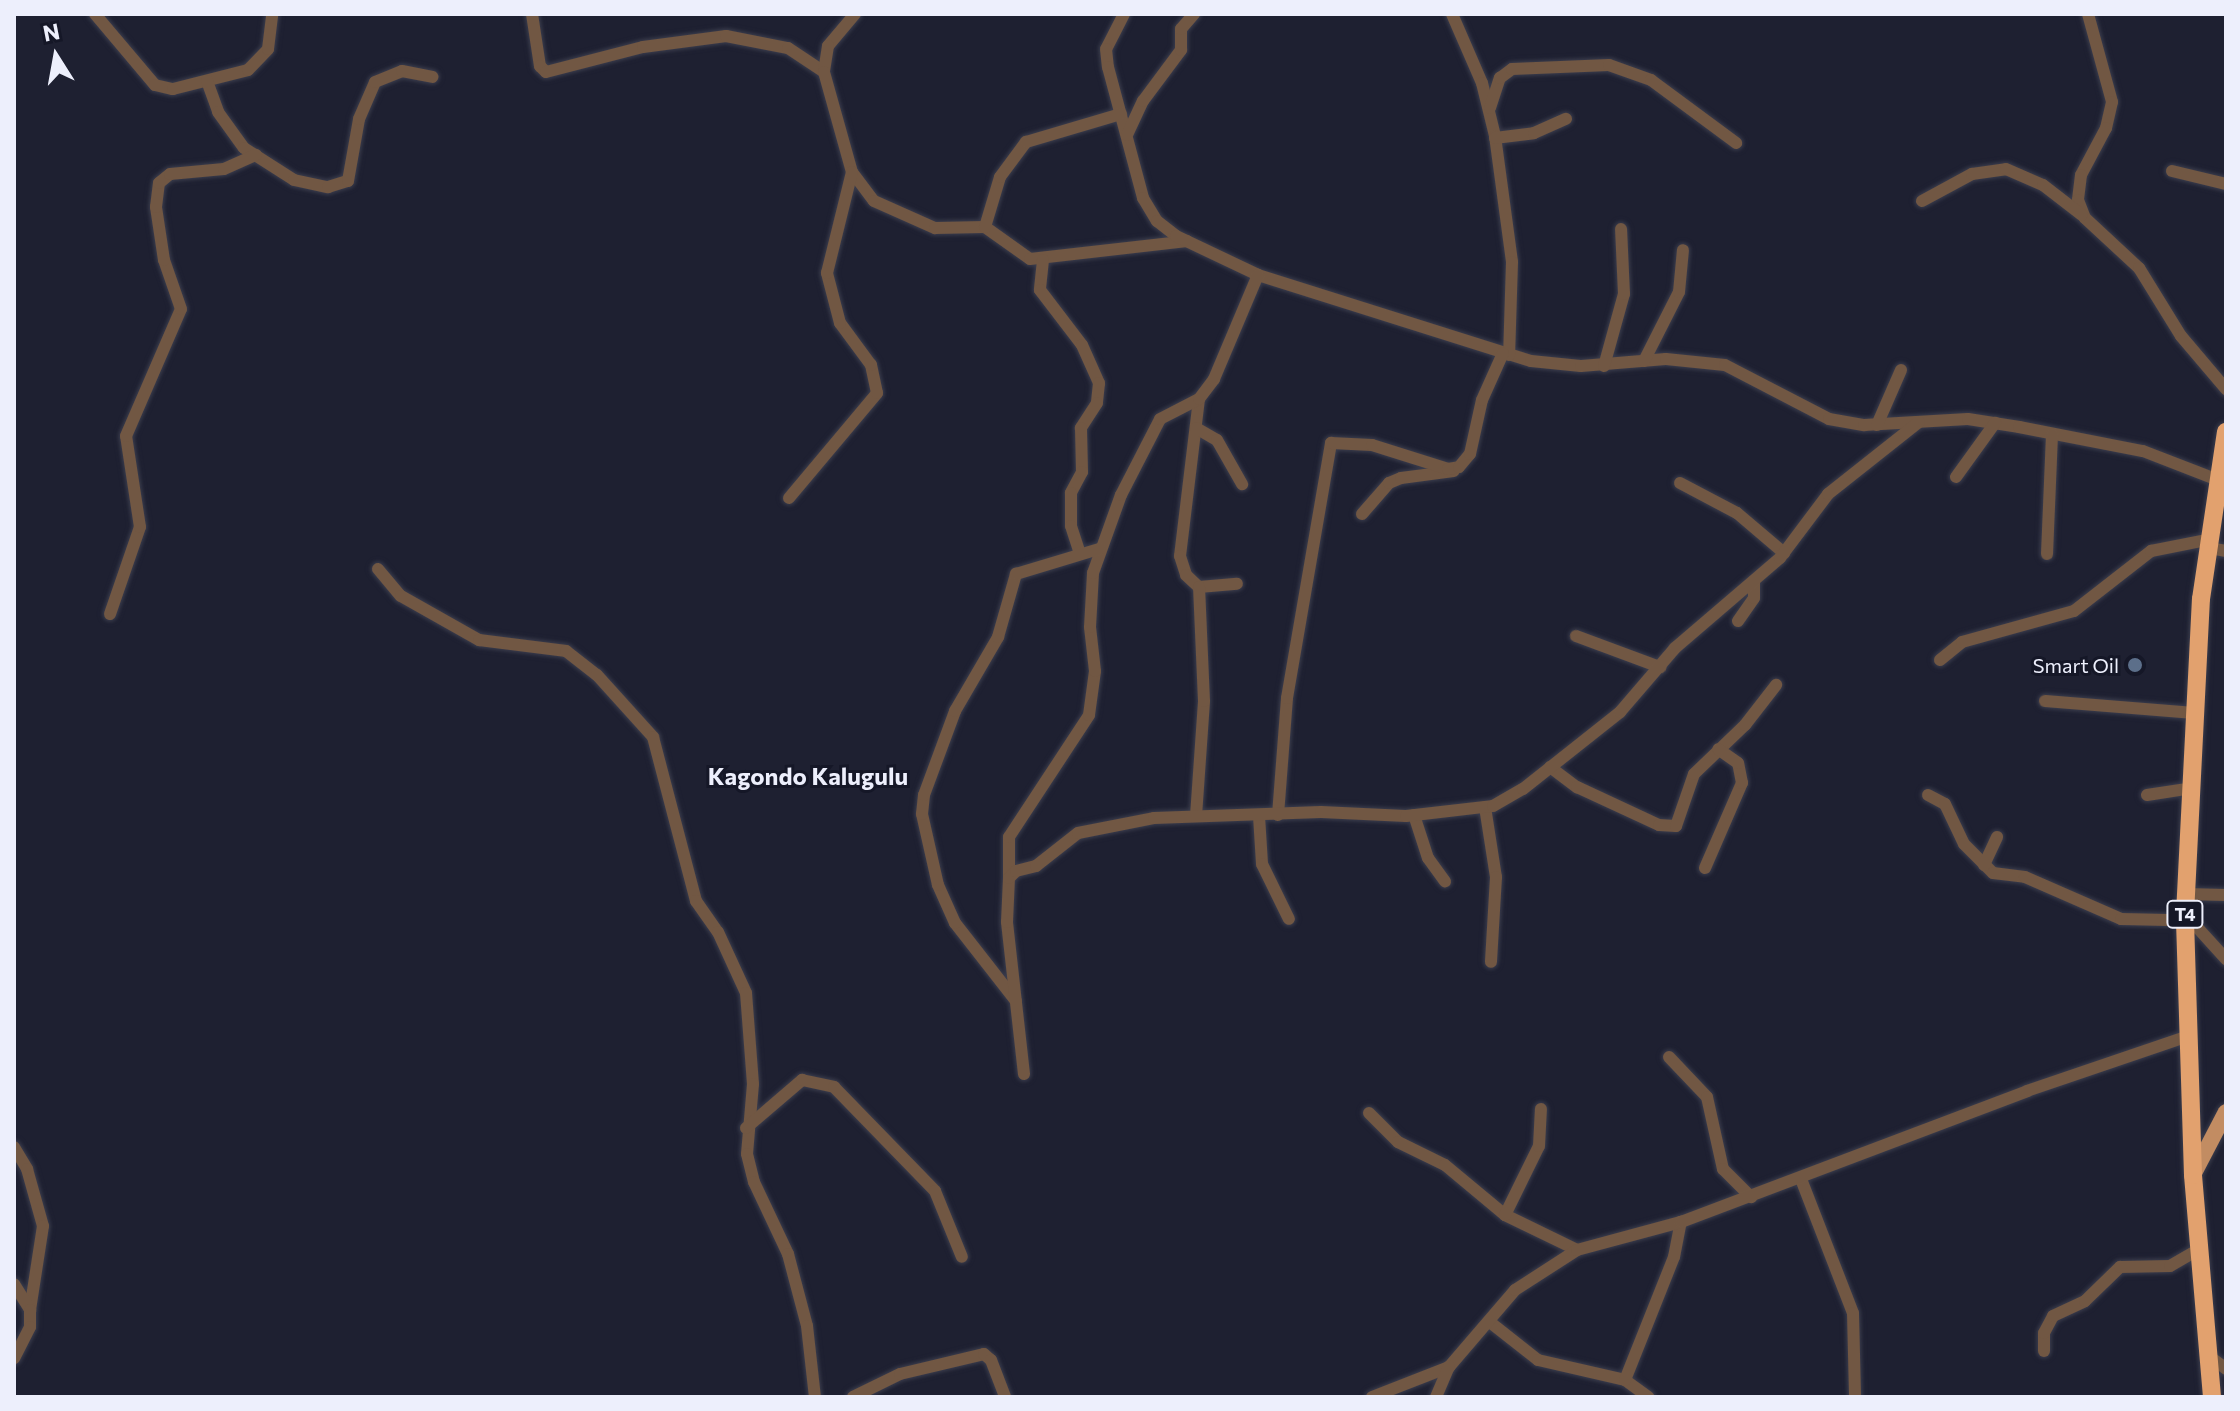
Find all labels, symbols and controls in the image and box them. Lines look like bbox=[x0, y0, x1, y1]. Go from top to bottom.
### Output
north arrow bbox=[16, 16, 96, 96]
text: N bbox=[41, 17, 62, 47]
place label: Smart Oil bbox=[2033, 653, 2119, 677]
marker: Smart Oil bbox=[2126, 656, 2144, 674]
district label: Kagondo Kalugulu bbox=[708, 762, 908, 790]
road number: T4 bbox=[2165, 900, 2205, 928]

